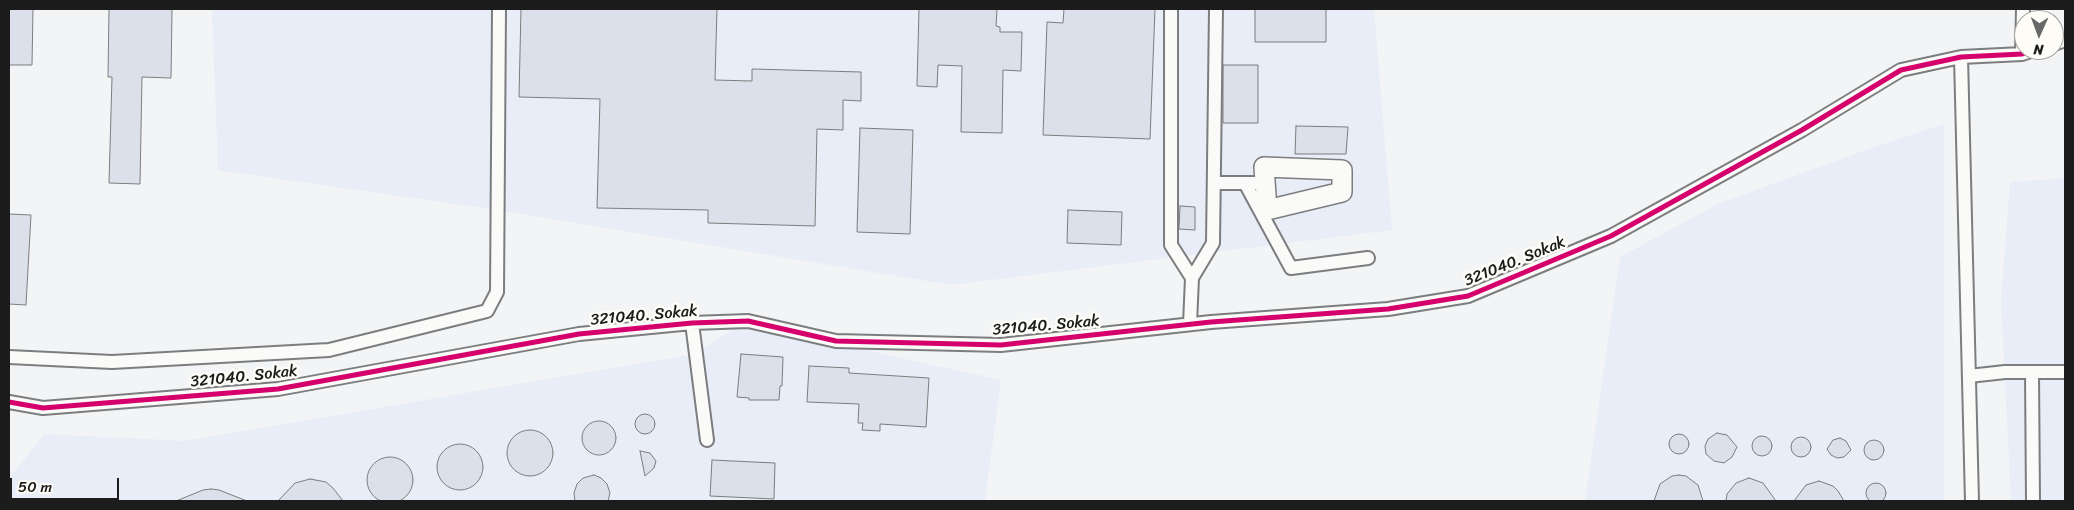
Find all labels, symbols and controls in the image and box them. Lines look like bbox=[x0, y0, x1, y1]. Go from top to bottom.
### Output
north arrow bbox=[2014, 10, 2064, 60]
text: N bbox=[2033, 37, 2044, 62]
street label: 321040. Sokak bbox=[1462, 233, 1568, 291]
street label: 321040. Sokak bbox=[590, 302, 698, 330]
street label: 321040. Sokak bbox=[992, 312, 1100, 340]
street label: 321040. Sokak bbox=[190, 362, 298, 392]
scale bar bbox=[12, 468, 121, 500]
text: 50 m bbox=[18, 474, 52, 500]

